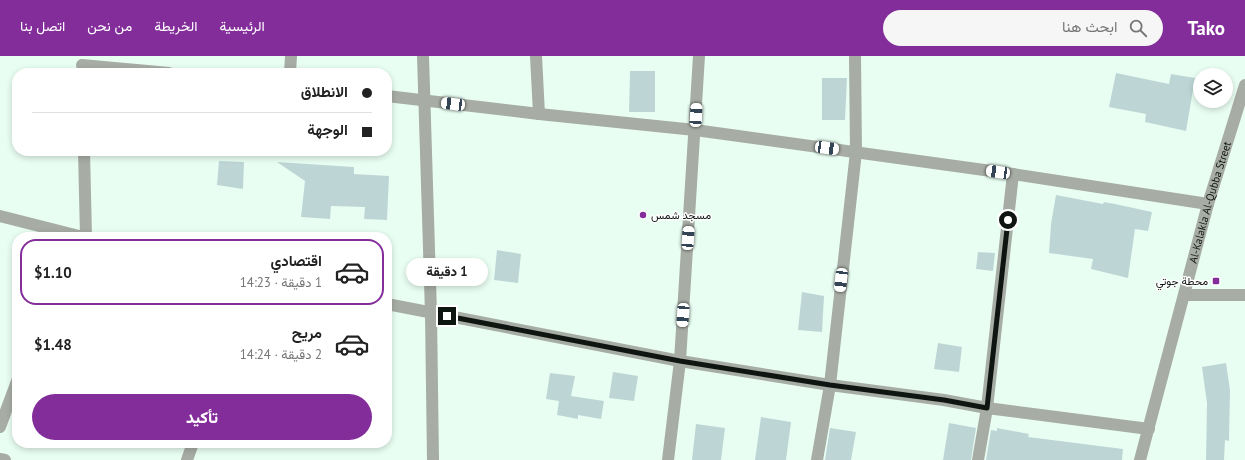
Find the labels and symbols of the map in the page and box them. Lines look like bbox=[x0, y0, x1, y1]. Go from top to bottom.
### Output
car bbox=[440, 97, 466, 111]
car bbox=[689, 103, 703, 127]
street label: Al-Kalakla Al-Qubba Street bbox=[1186, 139, 1234, 265]
car bbox=[814, 140, 840, 156]
car bbox=[985, 164, 1011, 180]
place label: مسجد شمس bbox=[651, 208, 711, 222]
marker: مسجد شمس bbox=[638, 210, 648, 220]
route start bbox=[999, 211, 1017, 229]
car bbox=[681, 226, 695, 250]
callout: 1 دقيقة bbox=[406, 258, 488, 286]
car bbox=[834, 267, 848, 293]
place label: محطة جوتي bbox=[1156, 274, 1208, 291]
marker: محطة جوتي bbox=[1211, 276, 1221, 286]
car bbox=[676, 303, 690, 327]
route end bbox=[438, 307, 456, 325]

